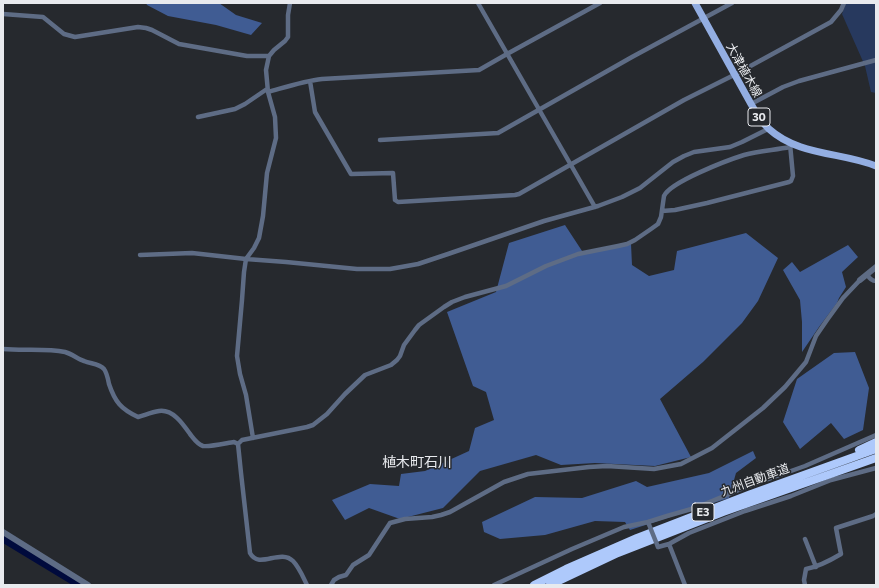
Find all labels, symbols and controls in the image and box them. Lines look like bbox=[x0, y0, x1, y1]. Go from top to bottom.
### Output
street label: 大津植木線 bbox=[723, 40, 765, 100]
road number: 30 bbox=[748, 108, 770, 126]
district label: 植木町石川 bbox=[382, 454, 452, 470]
street label: 九州自動車道 bbox=[719, 461, 791, 499]
road number: E3 bbox=[692, 503, 714, 521]

